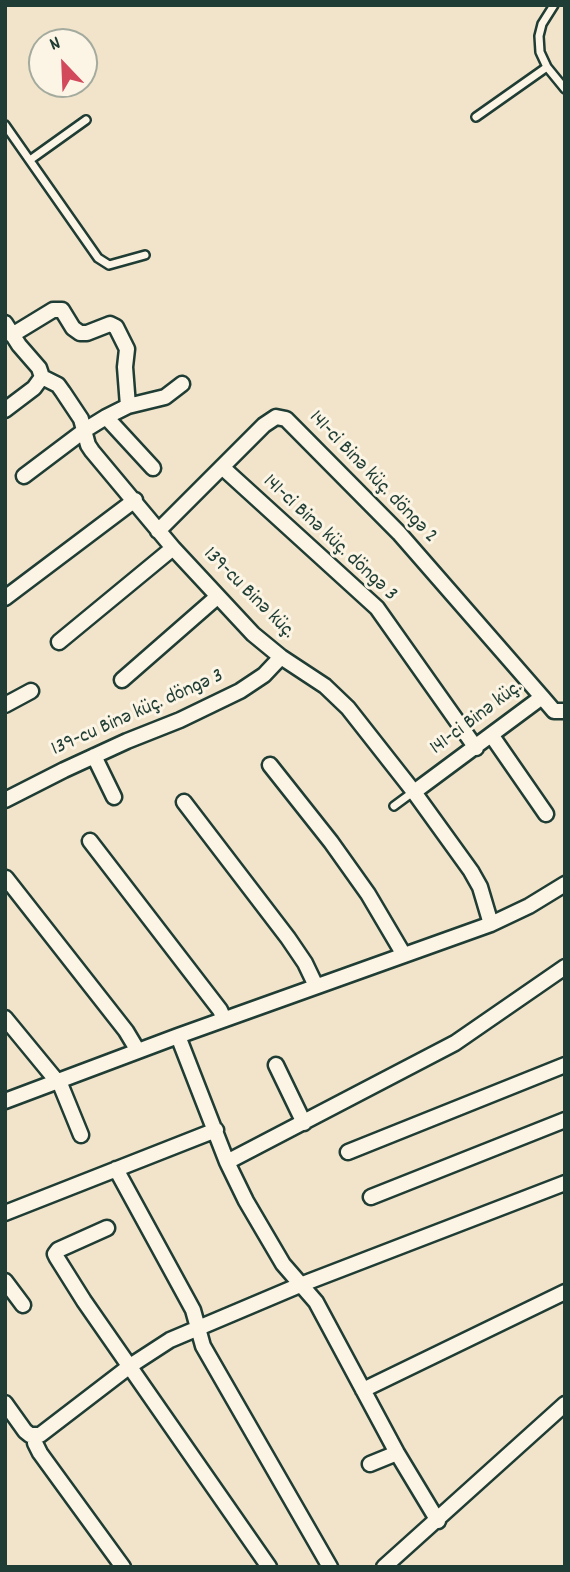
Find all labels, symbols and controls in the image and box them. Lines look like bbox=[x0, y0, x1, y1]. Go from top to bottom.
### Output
north arrow bbox=[28, 28, 98, 98]
text: N bbox=[46, 31, 65, 59]
street label: 141-ci Binə küç. döngə 2 bbox=[302, 406, 442, 550]
street label: 141-ci Binə küç. döngə 3 bbox=[256, 470, 402, 608]
street label: 139-cu Binə küç. bbox=[197, 543, 299, 645]
street label: 139-cu Binə küç. döngə 3 bbox=[48, 665, 228, 763]
street label: 141-ci Binə küç. bbox=[426, 676, 528, 762]

